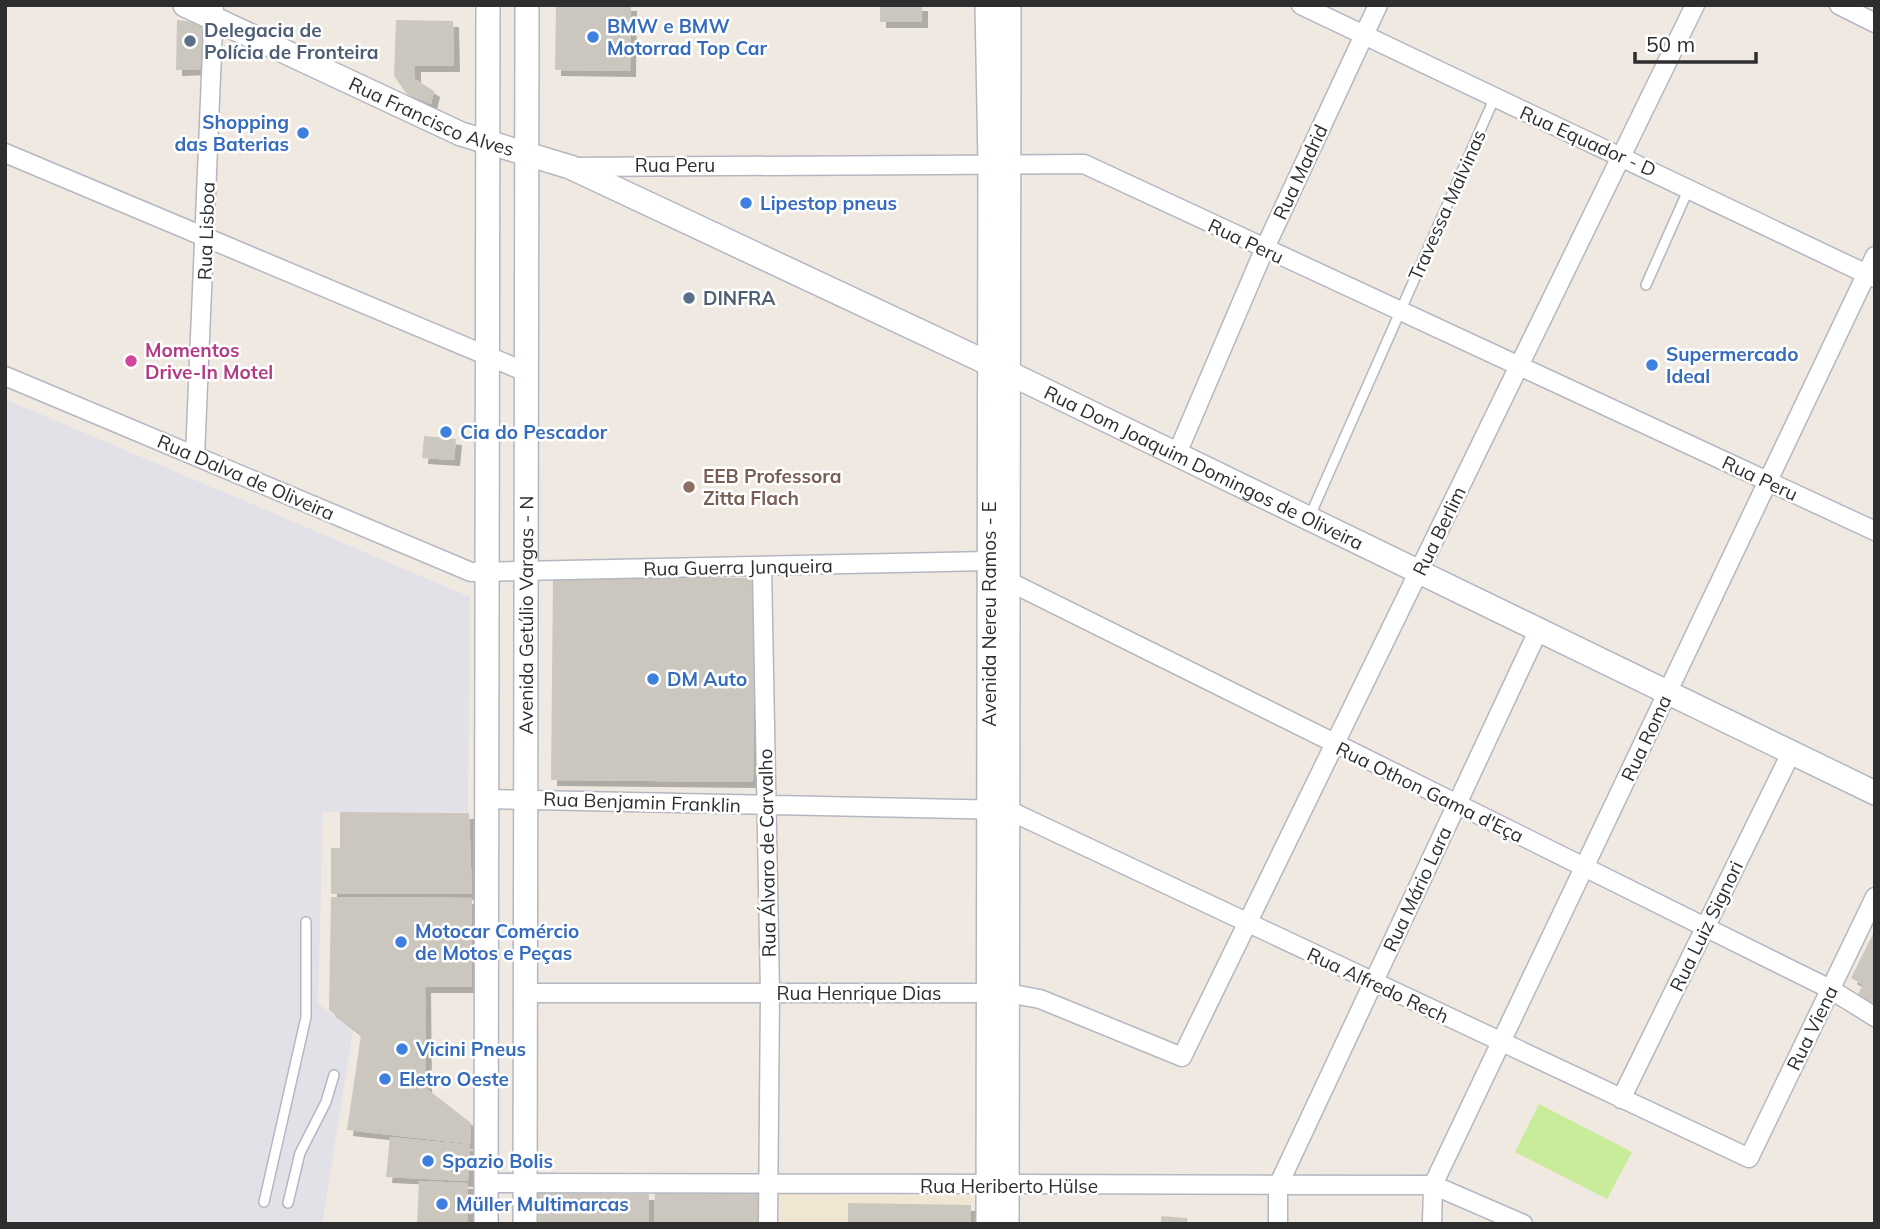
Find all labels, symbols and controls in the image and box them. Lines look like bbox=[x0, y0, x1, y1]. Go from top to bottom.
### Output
place label: BMW e BMW Motorrad Top Car bbox=[607, 14, 768, 60]
place label: Delegacia de Polícia de Fronteira bbox=[204, 18, 379, 64]
scale bar bbox=[1635, 21, 1756, 65]
marker: BMW e BMW Motorrad Top Car bbox=[585, 29, 601, 45]
text: 50 m bbox=[1646, 31, 1695, 57]
marker: Delegacia de Polícia de Fronteira bbox=[182, 33, 198, 49]
street label: Rua Francisco Alves bbox=[345, 71, 517, 161]
street label: Rua Equador - D bbox=[1516, 100, 1660, 182]
place label: Shopping das Baterias bbox=[175, 110, 289, 156]
street label: Rua Madrid bbox=[1267, 121, 1333, 223]
marker: Shopping das Baterias bbox=[295, 125, 311, 141]
street label: Travessa Malvinas bbox=[1403, 126, 1491, 284]
street label: Rua Peru bbox=[635, 153, 715, 177]
street label: Rua Lisboa bbox=[192, 181, 220, 281]
place label: Lipestop pneus bbox=[760, 191, 897, 215]
marker: Lipestop pneus bbox=[738, 195, 754, 211]
street label: Rua Peru bbox=[1204, 213, 1288, 269]
place label: DINFRA bbox=[703, 286, 776, 310]
marker: DINFRA bbox=[681, 290, 697, 306]
place label: Momentos Drive-In Motel bbox=[145, 338, 273, 384]
place label: Supermercado Ideal bbox=[1666, 342, 1798, 388]
marker: Momentos Drive-In Motel bbox=[123, 353, 139, 369]
marker: Supermercado Ideal bbox=[1644, 357, 1660, 373]
street label: Rua Dom Joaquim Domingos de Oliveira bbox=[1040, 380, 1367, 555]
place label: Cia do Pescador bbox=[460, 420, 608, 444]
marker: Cia do Pescador bbox=[438, 424, 454, 440]
street label: Rua Dalva de Oliveira bbox=[154, 429, 338, 525]
street label: Rua Peru bbox=[1718, 450, 1802, 506]
place label: EEB Professora Zitta Flach bbox=[703, 464, 841, 510]
marker: EEB Professora Zitta Flach bbox=[681, 479, 697, 495]
street label: Rua Berlim bbox=[1407, 482, 1471, 580]
street label: Avenida Getúlio Vargas - N bbox=[514, 496, 538, 734]
street label: Avenida Nereu Ramos - E bbox=[977, 501, 1001, 727]
street label: Rua Guerra Junqueira bbox=[643, 553, 833, 581]
place label: DM Auto bbox=[667, 667, 747, 691]
marker: DM Auto bbox=[645, 671, 661, 687]
street label: Rua Roma bbox=[1616, 691, 1676, 785]
street label: Rua Othon Gama d'Eça bbox=[1332, 736, 1528, 848]
street label: Rua Álvaro de Carvalho bbox=[753, 748, 781, 958]
street label: Rua Benjamin Franklin bbox=[543, 787, 741, 817]
street label: Rua Mário Lara bbox=[1378, 823, 1456, 955]
street label: Rua Luiz Signori bbox=[1664, 857, 1748, 995]
place label: Motocar Comércio de Motos e Peças bbox=[415, 919, 579, 965]
marker: Motocar Comércio de Motos e Peças bbox=[393, 934, 409, 950]
street label: Rua Alfredo Rech bbox=[1303, 942, 1453, 1028]
street label: Rua Henrique Dias bbox=[776, 981, 942, 1005]
street label: Rua Viena bbox=[1781, 982, 1843, 1074]
place label: Vicini Pneus bbox=[415, 1037, 526, 1061]
marker: Vicini Pneus bbox=[394, 1041, 410, 1057]
place label: Eletro Oeste bbox=[399, 1067, 509, 1091]
marker: Eletro Oeste bbox=[377, 1071, 393, 1087]
place label: Spazio Bolis bbox=[442, 1149, 553, 1173]
marker: Spazio Bolis bbox=[420, 1153, 436, 1169]
street label: Rua Heriberto Hülse bbox=[920, 1174, 1098, 1198]
place label: Müller Multimarcas bbox=[456, 1192, 629, 1216]
marker: Müller Multimarcas bbox=[434, 1196, 450, 1212]

